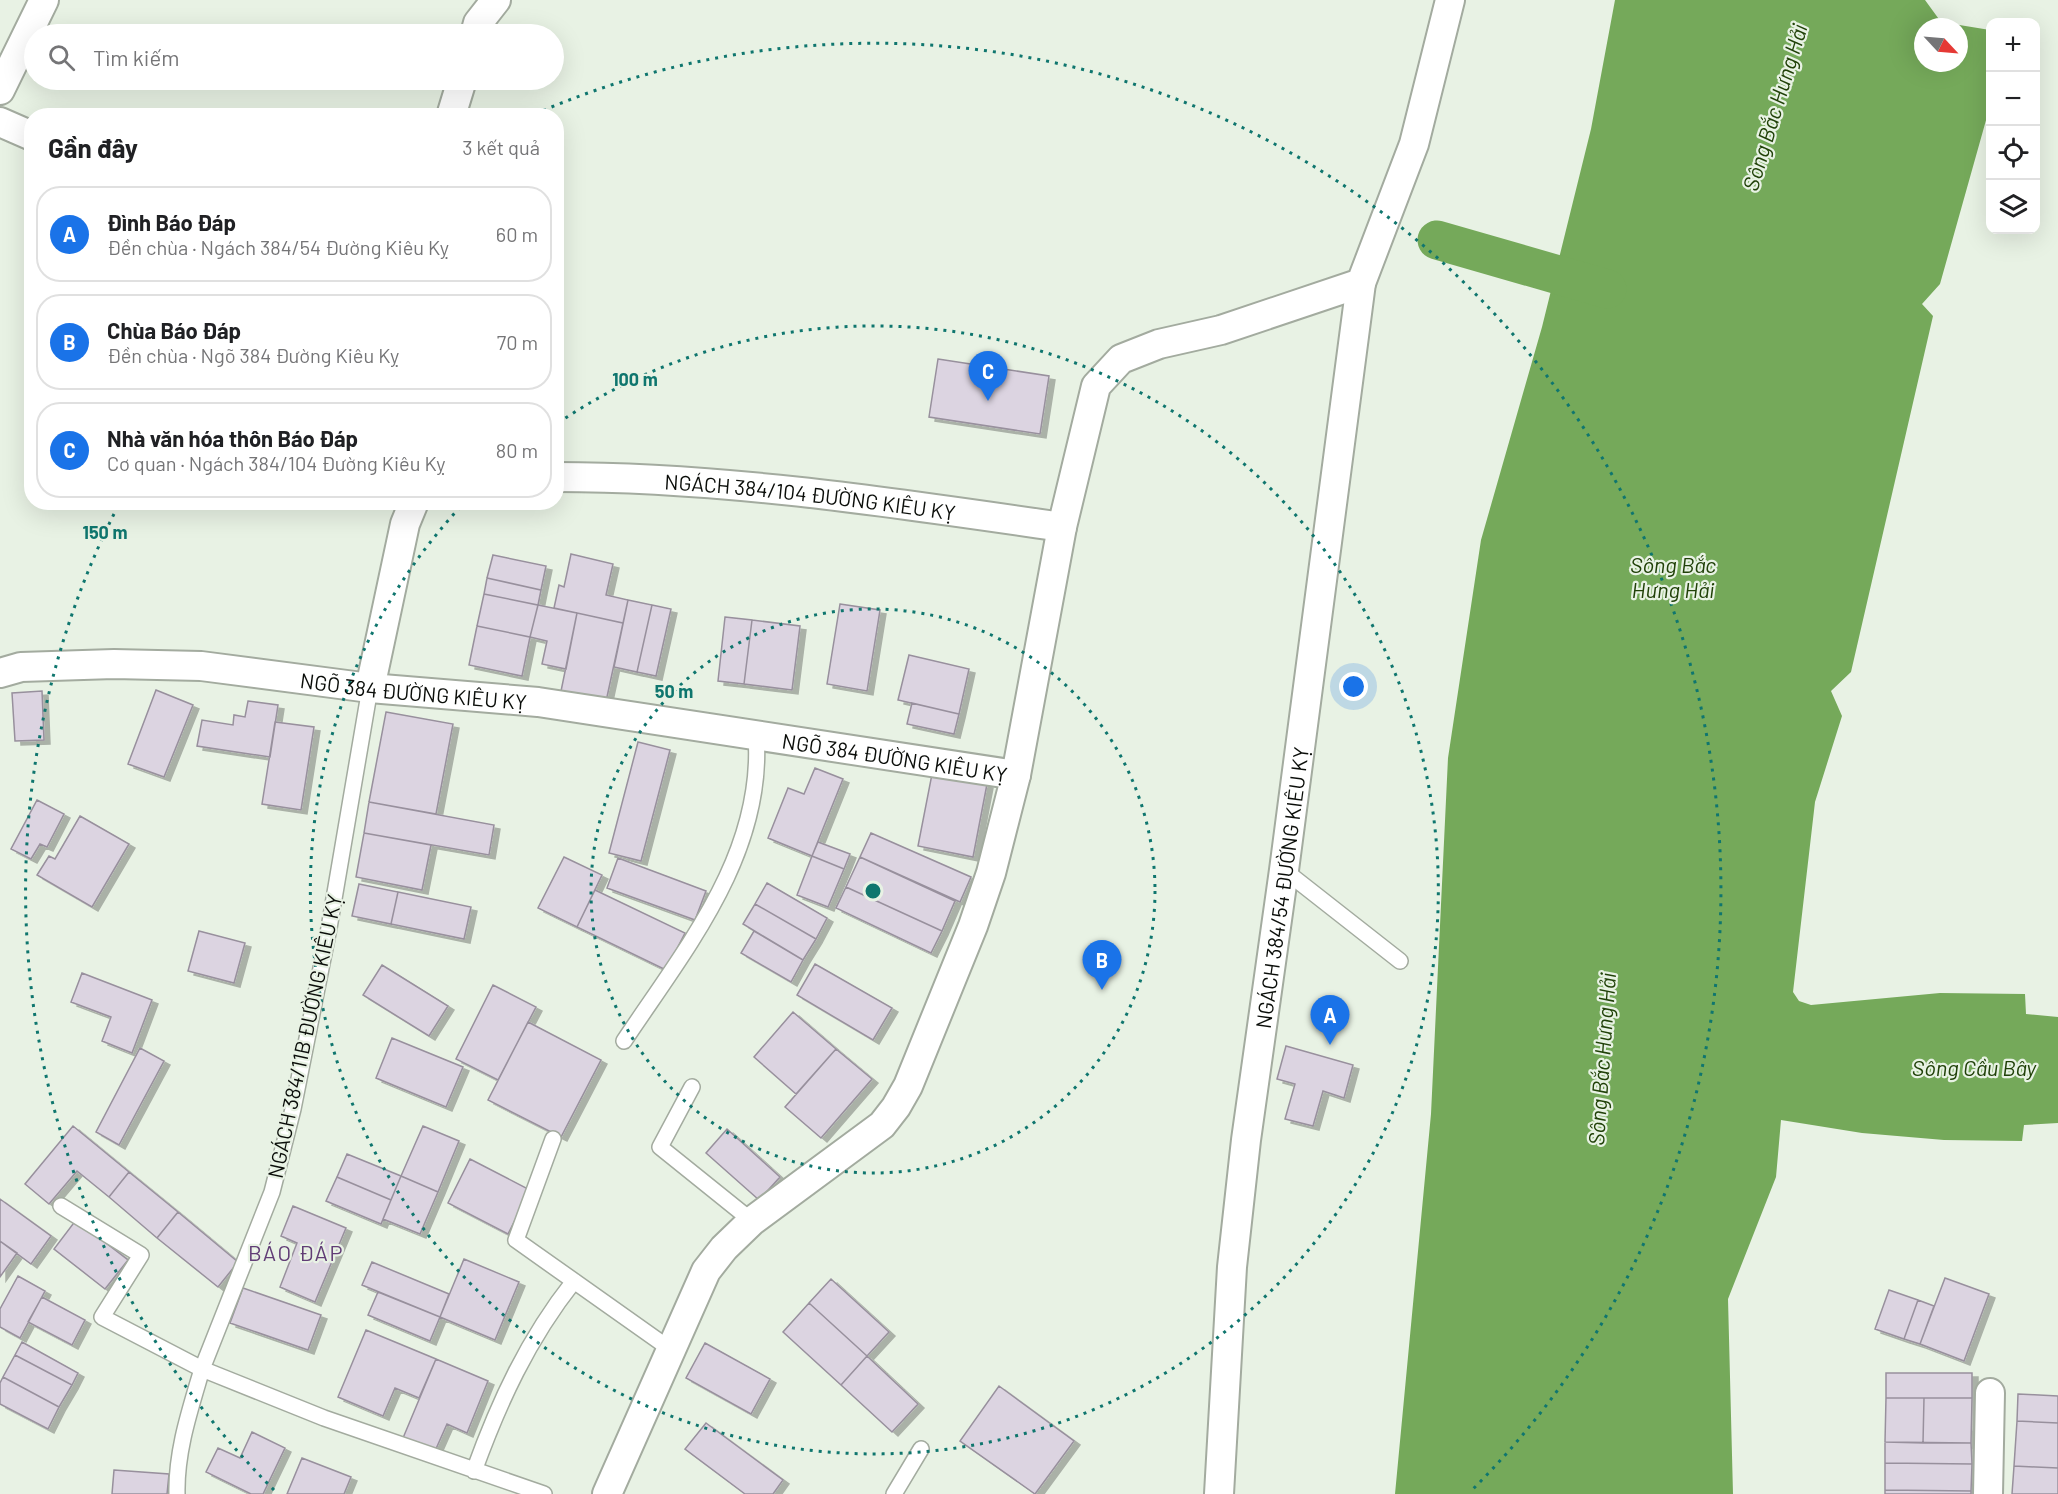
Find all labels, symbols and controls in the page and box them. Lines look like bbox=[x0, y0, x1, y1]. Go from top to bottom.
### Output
north arrow bbox=[1914, 18, 1968, 72]
map controls bbox=[1986, 18, 2040, 234]
button: + bbox=[1986, 18, 2040, 72]
water label: Sông Bắc Hưng Hải bbox=[1736, 20, 1812, 194]
search box bbox=[24, 24, 564, 90]
icon: search bbox=[45, 41, 78, 74]
text: Tìm kiếm bbox=[93, 44, 179, 70]
button: − bbox=[1986, 72, 2040, 126]
button: locate bbox=[1986, 126, 2040, 180]
text: Gần đây bbox=[48, 132, 138, 163]
text: 3 kết quả bbox=[462, 135, 540, 159]
button: layers bbox=[1986, 180, 2040, 234]
text: Đình Báo Đáp bbox=[107, 209, 236, 235]
text: A bbox=[63, 222, 76, 246]
text: 60 m bbox=[496, 222, 538, 246]
text: Đền chùa · Ngách 384/54 Đường Kiêu Kỵ bbox=[107, 235, 449, 259]
text: Chùa Báo Đáp bbox=[107, 317, 241, 343]
text: B bbox=[63, 330, 76, 354]
text: 70 m bbox=[497, 330, 538, 354]
text: Đền chùa · Ngõ 384 Đường Kiêu Kỵ bbox=[107, 343, 399, 367]
pin: C bbox=[968, 352, 1008, 401]
text: 100 m bbox=[612, 368, 658, 390]
text: Nhà văn hóa thôn Báo Đáp bbox=[107, 425, 358, 451]
text: C bbox=[63, 438, 76, 462]
text: 80 m bbox=[496, 438, 538, 462]
text: Cơ quan · Ngách 384/104 Đường Kiêu Kỵ bbox=[107, 451, 445, 475]
street label: NGÁCH 384/104 ĐƯỜNG KIÊU KỴ bbox=[664, 468, 957, 524]
text: 150 m bbox=[83, 521, 127, 543]
water label: Sông Bắc Hưng Hải bbox=[1630, 551, 1716, 602]
street label: NGÕ 384 ĐƯỜNG KIÊU KỴ bbox=[299, 667, 528, 714]
your location bbox=[1339, 672, 1368, 701]
text: 50 m bbox=[655, 680, 693, 702]
street label: NGÕ 384 ĐƯỜNG KIÊU KỴ bbox=[781, 727, 1009, 786]
street label: NGÁCH 384/54 ĐƯỜNG KIÊU KỴ bbox=[1249, 745, 1313, 1030]
centre of rings bbox=[863, 881, 883, 901]
street label: NGÁCH 384/11B ĐƯỜNG KIÊU KỴ bbox=[262, 892, 346, 1180]
pin: B bbox=[1082, 940, 1122, 990]
water label: Sông Bắc Hưng Hải bbox=[1582, 971, 1620, 1146]
pin: A bbox=[1310, 996, 1350, 1045]
water label: Sông Cầu Bây bbox=[1912, 1054, 2037, 1080]
district label: BÁO ĐÁP bbox=[248, 1239, 344, 1265]

